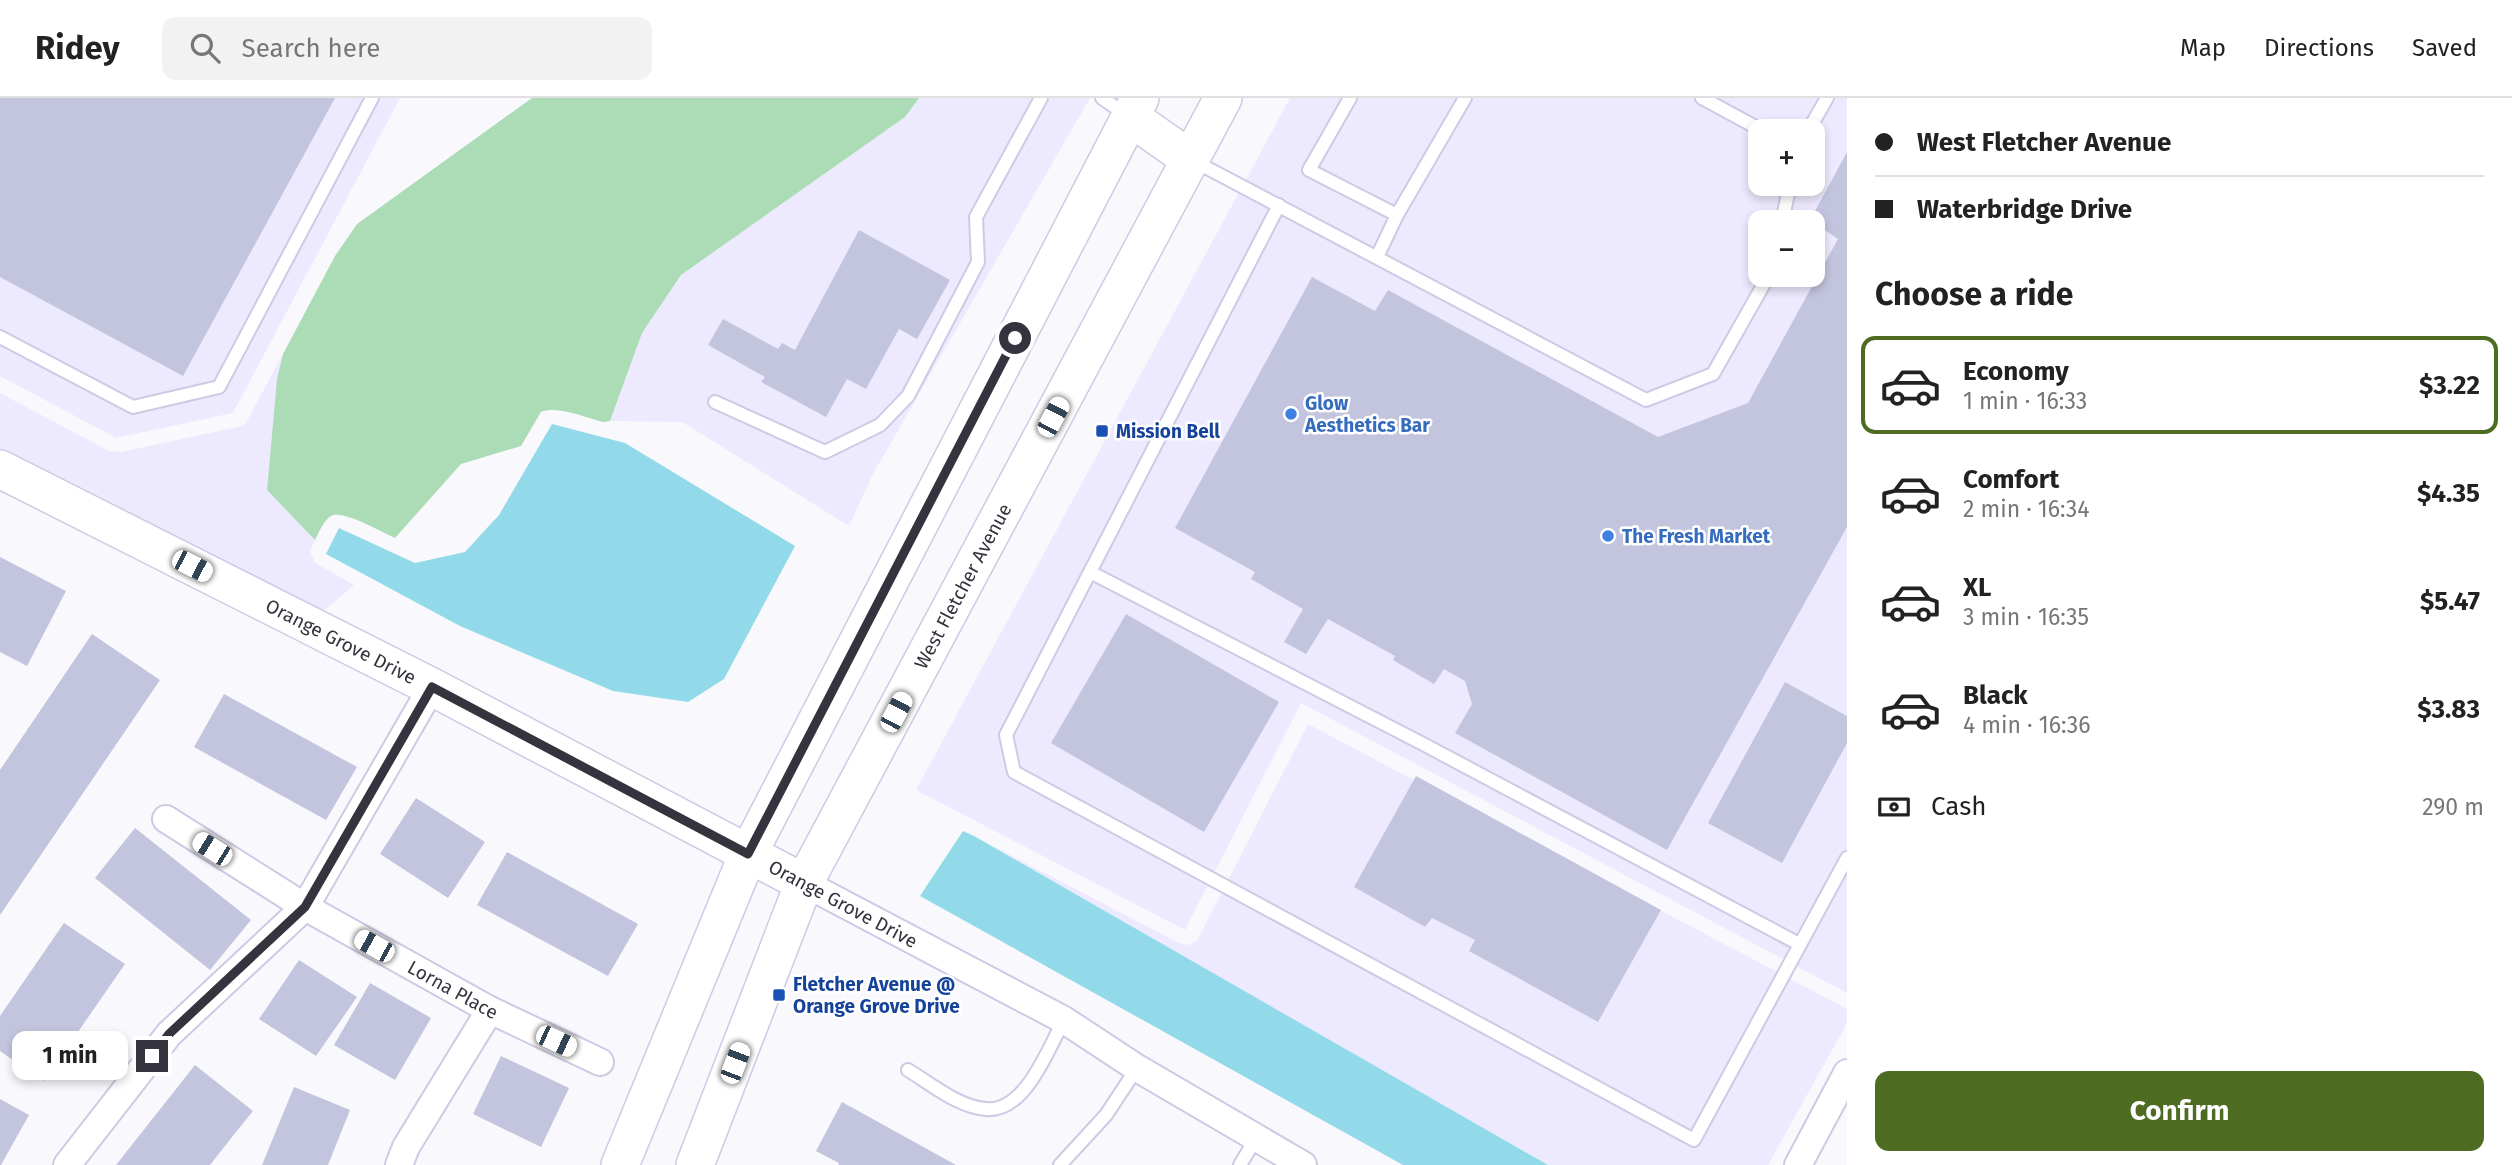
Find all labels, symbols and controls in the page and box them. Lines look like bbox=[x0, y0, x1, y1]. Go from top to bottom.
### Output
search box bbox=[162, 17, 652, 80]
text: Ridey bbox=[35, 28, 120, 68]
icon: search bbox=[186, 29, 224, 67]
text: Search here bbox=[242, 33, 380, 64]
text: Map bbox=[2180, 34, 2226, 62]
text: Directions bbox=[2264, 34, 2374, 62]
text: Saved bbox=[2412, 34, 2477, 62]
map controls bbox=[1748, 119, 1825, 287]
button: + bbox=[1748, 119, 1825, 196]
text: West Fletcher Avenue bbox=[1917, 127, 2171, 158]
text: Waterbridge Drive bbox=[1917, 194, 2132, 225]
button: − bbox=[1748, 210, 1825, 287]
text: Choose a ride bbox=[1875, 275, 2073, 313]
route start bbox=[999, 322, 1031, 354]
icon: car bbox=[1879, 354, 1942, 417]
text: Economy bbox=[1963, 356, 2069, 387]
text: $3.22 bbox=[2419, 370, 2480, 401]
text: 1 min · 16:33 bbox=[1963, 387, 2087, 415]
place label: Glow Aesthetics Bar bbox=[1304, 392, 1430, 437]
car bbox=[1034, 394, 1073, 440]
marker: Glow Aesthetics Bar bbox=[1283, 406, 1299, 422]
place label: Mission Bell bbox=[1116, 420, 1220, 443]
marker: Mission Bell bbox=[1094, 423, 1110, 439]
icon: car bbox=[1879, 462, 1942, 525]
text: Comfort bbox=[1963, 464, 2059, 495]
text: $4.35 bbox=[2417, 478, 2480, 509]
text: 2 min · 16:34 bbox=[1963, 495, 2089, 523]
street label: West Fletcher Avenue bbox=[909, 499, 1016, 673]
place label: The Fresh Market bbox=[1622, 525, 1771, 548]
marker: The Fresh Market bbox=[1600, 528, 1616, 544]
car bbox=[169, 547, 216, 585]
icon: car bbox=[1879, 570, 1942, 633]
text: XL bbox=[1963, 572, 1991, 603]
text: $5.47 bbox=[2420, 586, 2480, 617]
street label: Orange Grove Drive bbox=[262, 594, 420, 689]
text: 3 min · 16:35 bbox=[1963, 603, 2089, 631]
icon: car bbox=[1879, 678, 1942, 741]
text: Black bbox=[1963, 680, 2028, 711]
car bbox=[877, 689, 916, 735]
text: $3.83 bbox=[2417, 694, 2480, 725]
text: 4 min · 16:36 bbox=[1963, 711, 2090, 739]
icon: cash bbox=[1875, 788, 1913, 826]
text: Cash bbox=[1931, 791, 1987, 822]
text: 290 m bbox=[2422, 793, 2484, 821]
car bbox=[189, 829, 236, 869]
street label: Orange Grove Drive bbox=[765, 855, 921, 953]
car bbox=[351, 927, 398, 965]
street label: Lorna Place bbox=[404, 955, 502, 1024]
place label: Fletcher Avenue @ Orange Grove Drive bbox=[793, 973, 960, 1018]
marker: Fletcher Avenue @ Orange Grove Drive bbox=[771, 987, 787, 1003]
car bbox=[533, 1023, 580, 1059]
callout: 1 min bbox=[12, 1032, 128, 1080]
route end bbox=[136, 1040, 168, 1072]
car bbox=[718, 1040, 753, 1086]
text: 1 min bbox=[42, 1041, 98, 1069]
button: Confirm bbox=[1875, 1071, 2484, 1151]

